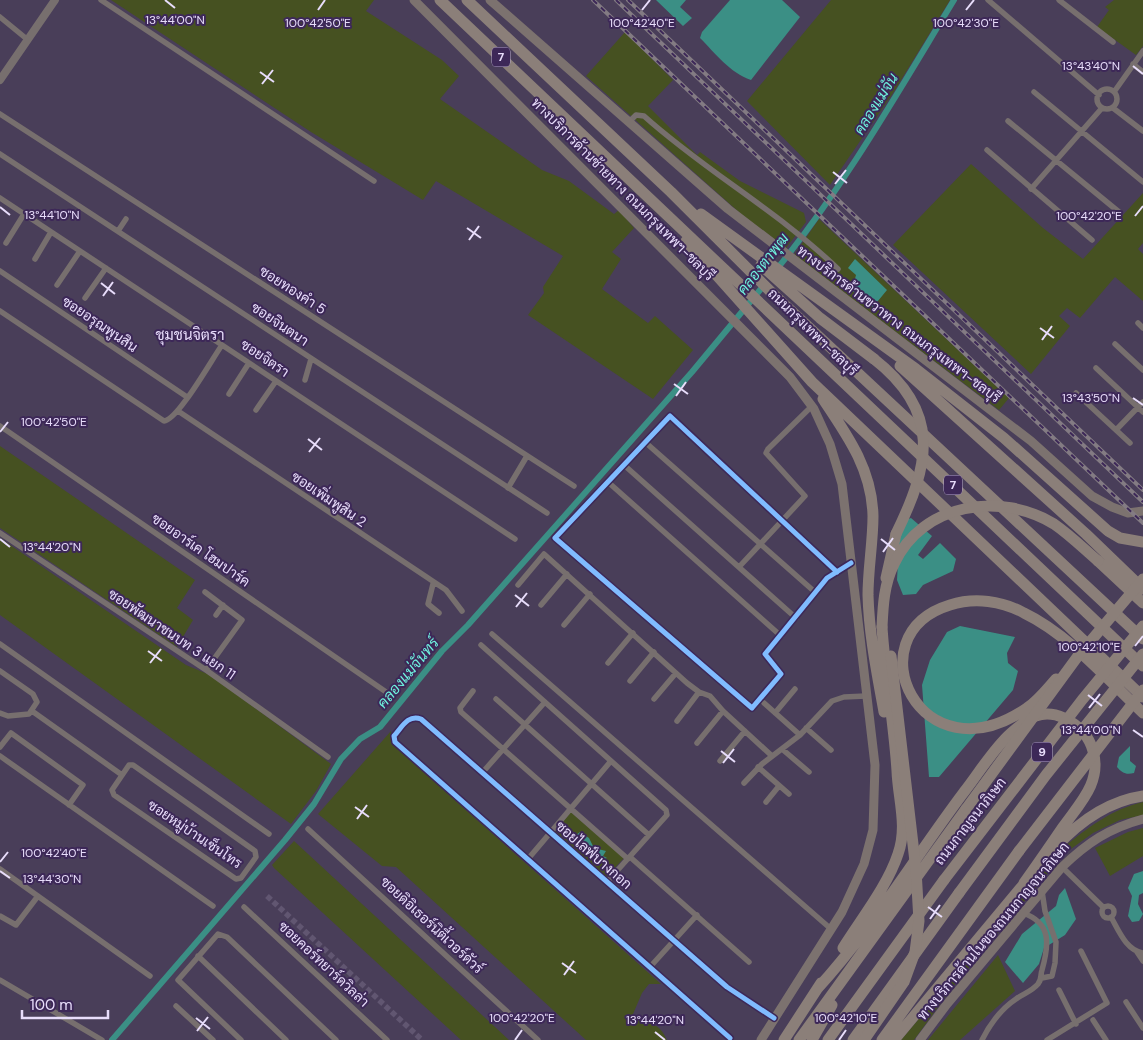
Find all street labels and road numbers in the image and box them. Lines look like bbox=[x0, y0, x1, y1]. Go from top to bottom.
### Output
road number: 7 bbox=[492, 48, 510, 66]
street label: ทางบริการด้านซ้ายทาง ถนนกรุงเทพฯ-ชลบุรี bbox=[527, 94, 718, 285]
street label: ทางบริการด้านขวาทาง ถนนกรุงเทพฯ-ชลบุรี bbox=[794, 242, 1004, 406]
street label: ซอยทองคำ 5 bbox=[256, 262, 330, 318]
street label: ถนนกรุงเทพฯ-ชลบุรี bbox=[765, 285, 861, 379]
street label: ซอยอรุณพูนสิน bbox=[58, 292, 141, 357]
street label: ซอยจินตนา bbox=[248, 298, 312, 350]
street label: ซอยจิตรา bbox=[237, 335, 293, 381]
street label: ซอยเพิ่มพูสิน 2 bbox=[287, 465, 371, 532]
road number: 7 bbox=[944, 476, 962, 494]
street label: ซอยอาร์เค โฮมปาร์ค bbox=[148, 509, 254, 591]
street label: ซอยพัฒนาชนบท 3 แยก 11 bbox=[105, 585, 239, 683]
road number: 9 bbox=[1032, 742, 1052, 762]
street label: ถนนกาญจนาภิเษก bbox=[930, 774, 1010, 868]
street label: ซอยหมู่บ้านเซ็นโทร bbox=[144, 796, 246, 873]
street label: ซอยไลฟ์บางกอก bbox=[552, 817, 636, 893]
street label: ทางบริการด้านในของถนนกาญจนาภิเษก bbox=[913, 838, 1073, 1024]
street label: ซอยดิอิเธอร์นิตี้เวอร์ดัวร์ bbox=[377, 870, 490, 978]
street label: ซอยคอร์ทยาร์ดวิลล่า bbox=[275, 917, 373, 1011]

